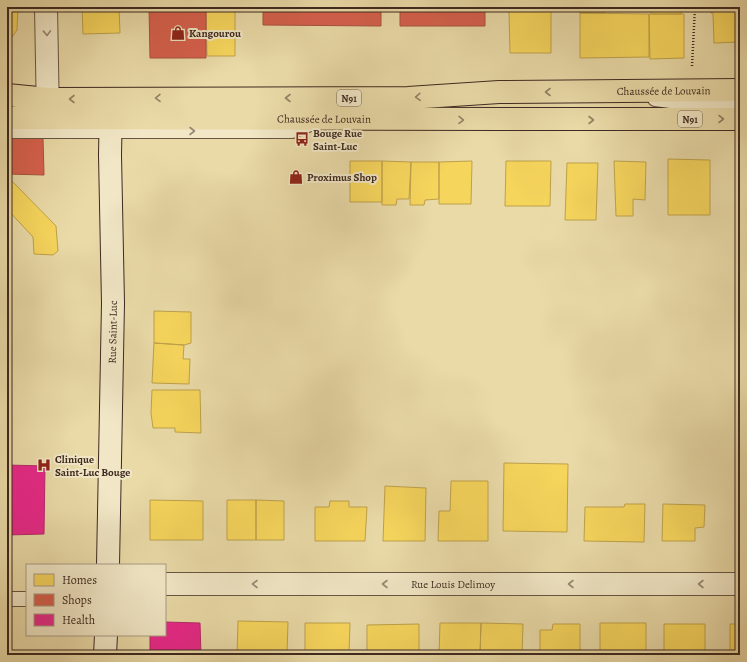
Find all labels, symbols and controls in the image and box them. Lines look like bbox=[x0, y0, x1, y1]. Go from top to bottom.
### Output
shop icon: Kangourou bbox=[170, 25, 186, 41]
place label: Kangourou bbox=[189, 26, 242, 41]
one-way arrow bbox=[42, 30, 51, 36]
street label: Chaussée de Louvain bbox=[617, 83, 711, 99]
one-way arrow bbox=[545, 88, 551, 96]
road number: N91 bbox=[337, 90, 361, 106]
one-way arrow bbox=[415, 93, 421, 102]
one-way arrow bbox=[155, 94, 161, 102]
one-way arrow bbox=[285, 94, 291, 102]
one-way arrow bbox=[69, 95, 75, 103]
road number: N91 bbox=[678, 111, 702, 127]
street label: Chaussée de Louvain bbox=[277, 112, 371, 127]
one-way arrow bbox=[718, 115, 724, 123]
one-way arrow bbox=[458, 116, 464, 124]
one-way arrow bbox=[588, 116, 594, 124]
place label: Bouge Rue Saint-Luc bbox=[313, 126, 362, 154]
one-way arrow bbox=[189, 127, 195, 135]
bus stop icon: Bouge Rue Saint-Luc bbox=[294, 131, 310, 147]
shop icon: Proximus Shop bbox=[288, 169, 304, 185]
place label: Proximus Shop bbox=[307, 170, 377, 185]
street label: Rue Saint-Luc bbox=[105, 300, 121, 364]
place label: Clinique Saint-Luc Bouge bbox=[55, 452, 130, 480]
hospital icon: Clinique Saint-Luc Bouge bbox=[36, 457, 52, 473]
legend bbox=[26, 564, 166, 636]
text: Homes bbox=[62, 572, 97, 588]
street label: Rue Louis Delimoy bbox=[411, 577, 495, 592]
one-way arrow bbox=[252, 580, 258, 588]
one-way arrow bbox=[382, 580, 388, 588]
one-way arrow bbox=[568, 580, 574, 588]
one-way arrow bbox=[698, 580, 704, 588]
text: Shops bbox=[62, 592, 92, 608]
text: Health bbox=[62, 612, 96, 628]

